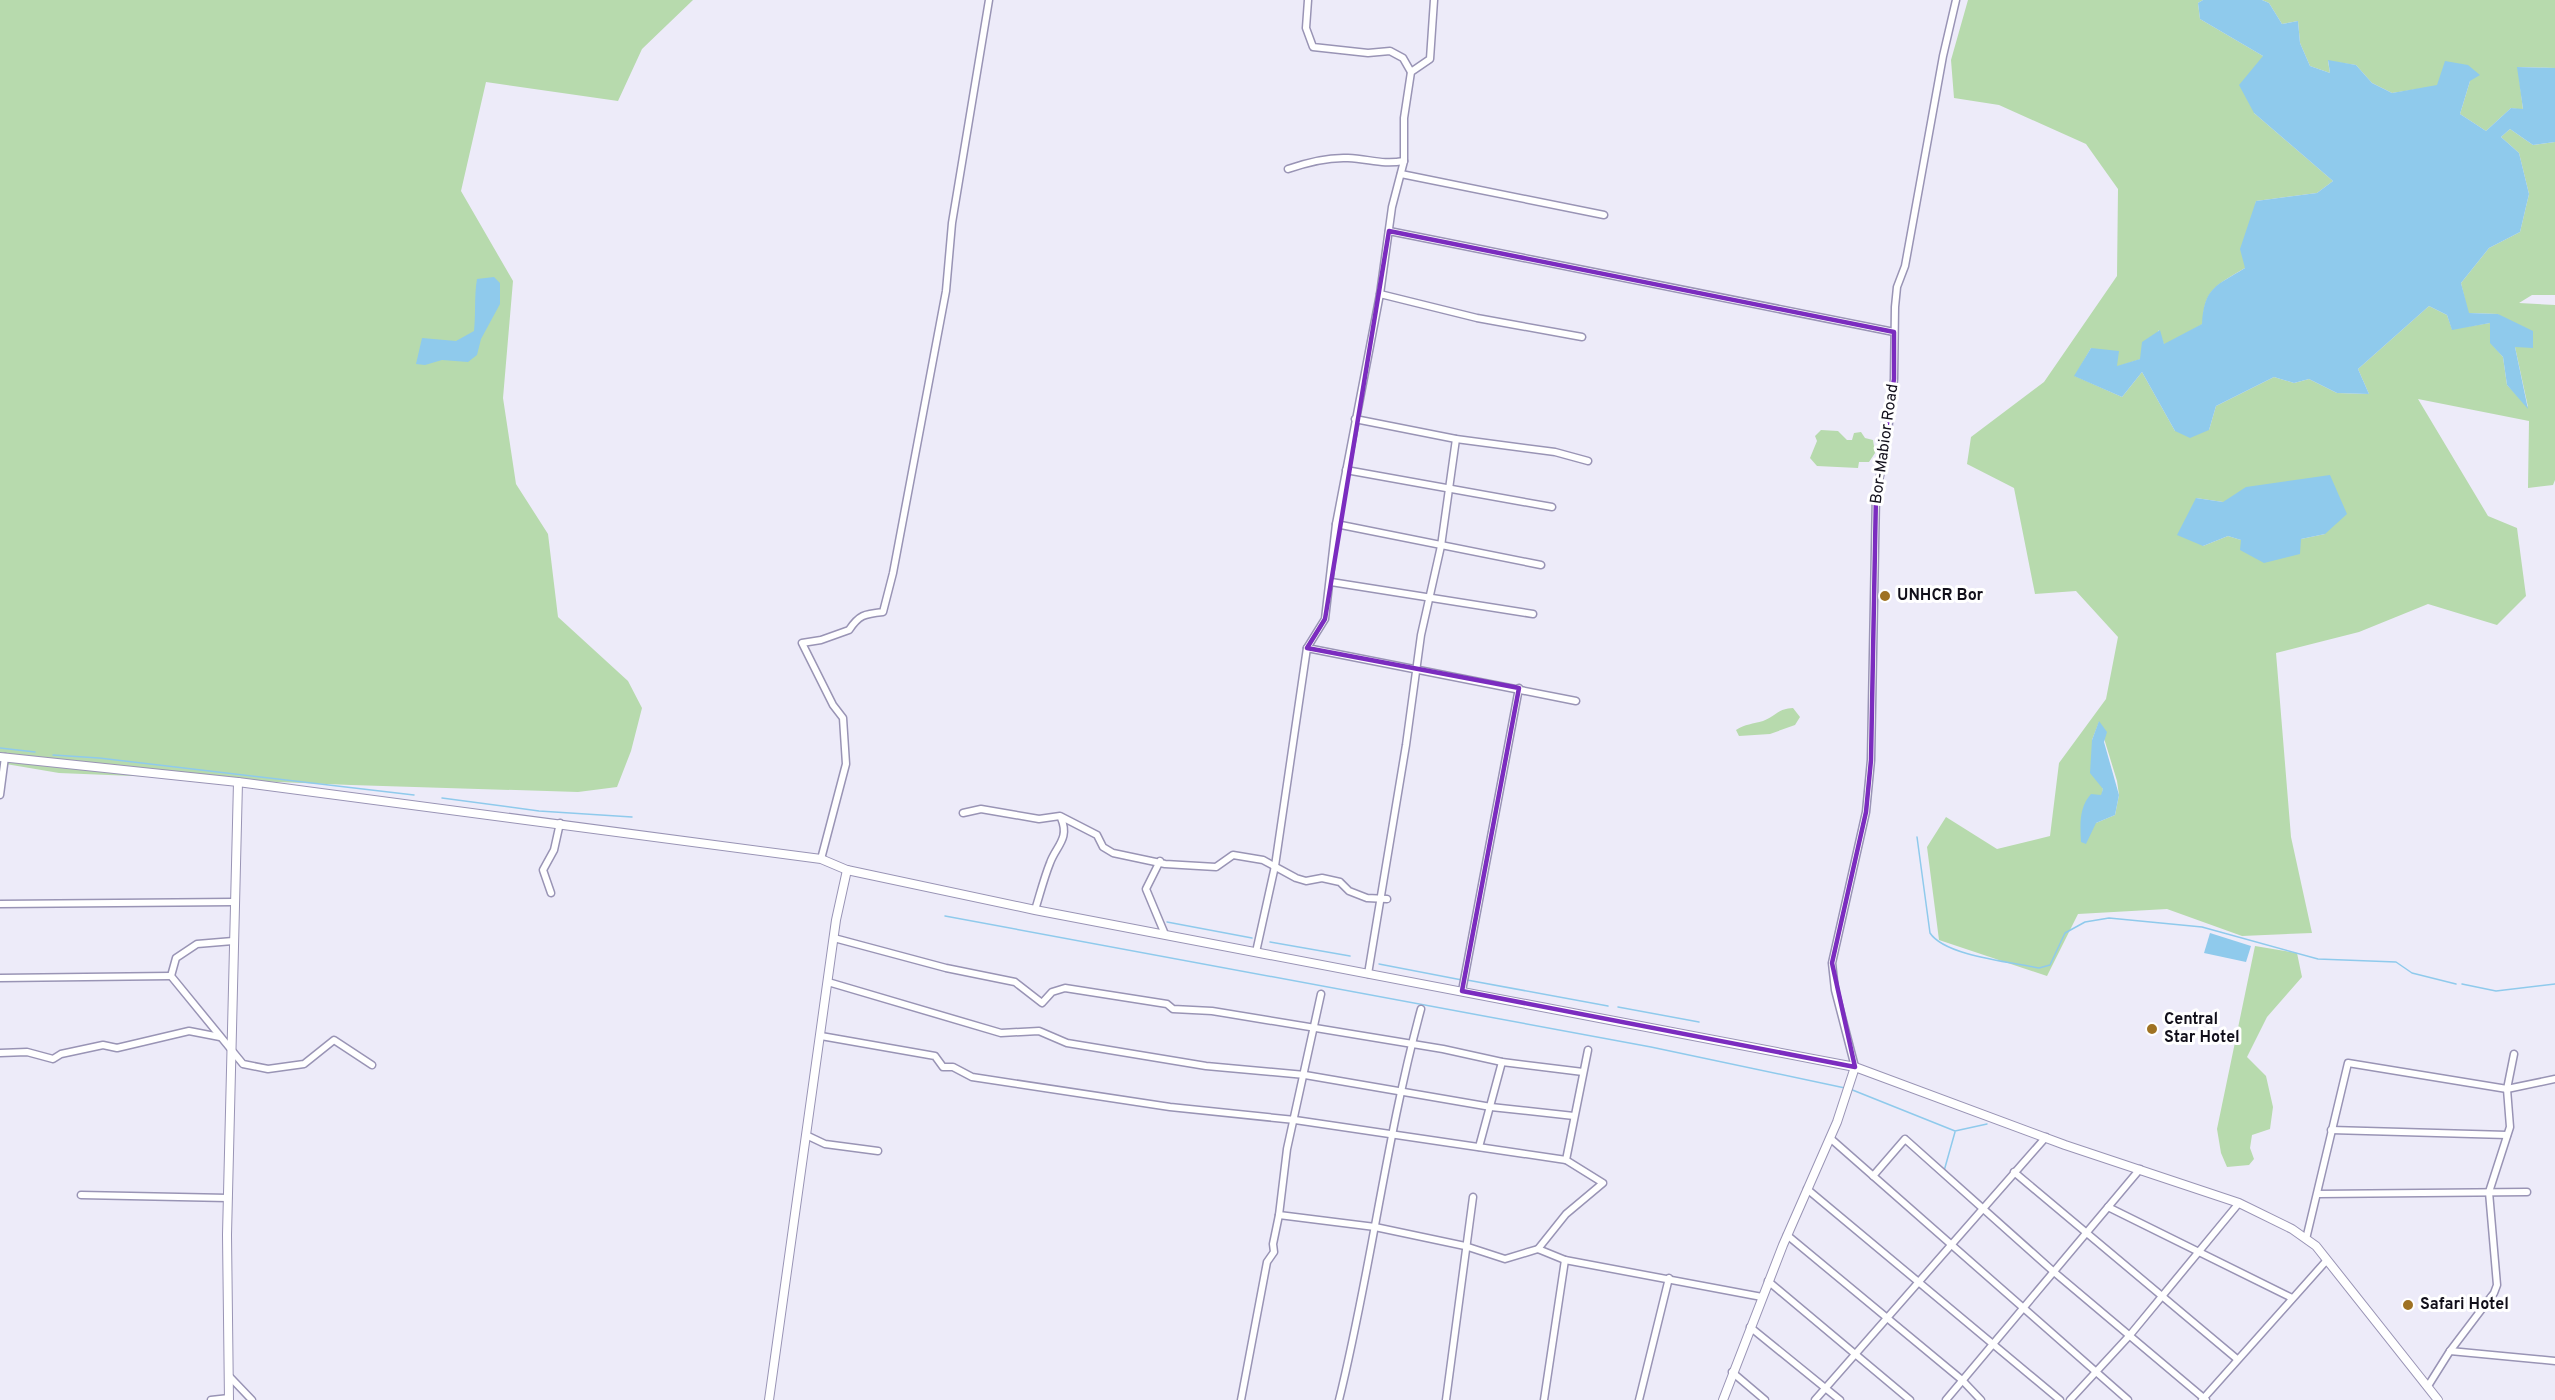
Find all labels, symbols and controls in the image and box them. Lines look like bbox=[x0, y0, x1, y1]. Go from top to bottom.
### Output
street label: Bor-Mabior Road bbox=[1867, 383, 1903, 505]
place label: UNHCR Bor bbox=[1897, 586, 1984, 606]
marker: UNHCR Bor bbox=[1878, 589, 1892, 603]
place label: Central Star Hotel bbox=[2164, 1010, 2240, 1048]
marker: Central Star Hotel bbox=[2145, 1022, 2159, 1036]
place label: Safari Hotel bbox=[2420, 1295, 2509, 1315]
marker: Safari Hotel bbox=[2401, 1298, 2415, 1312]

